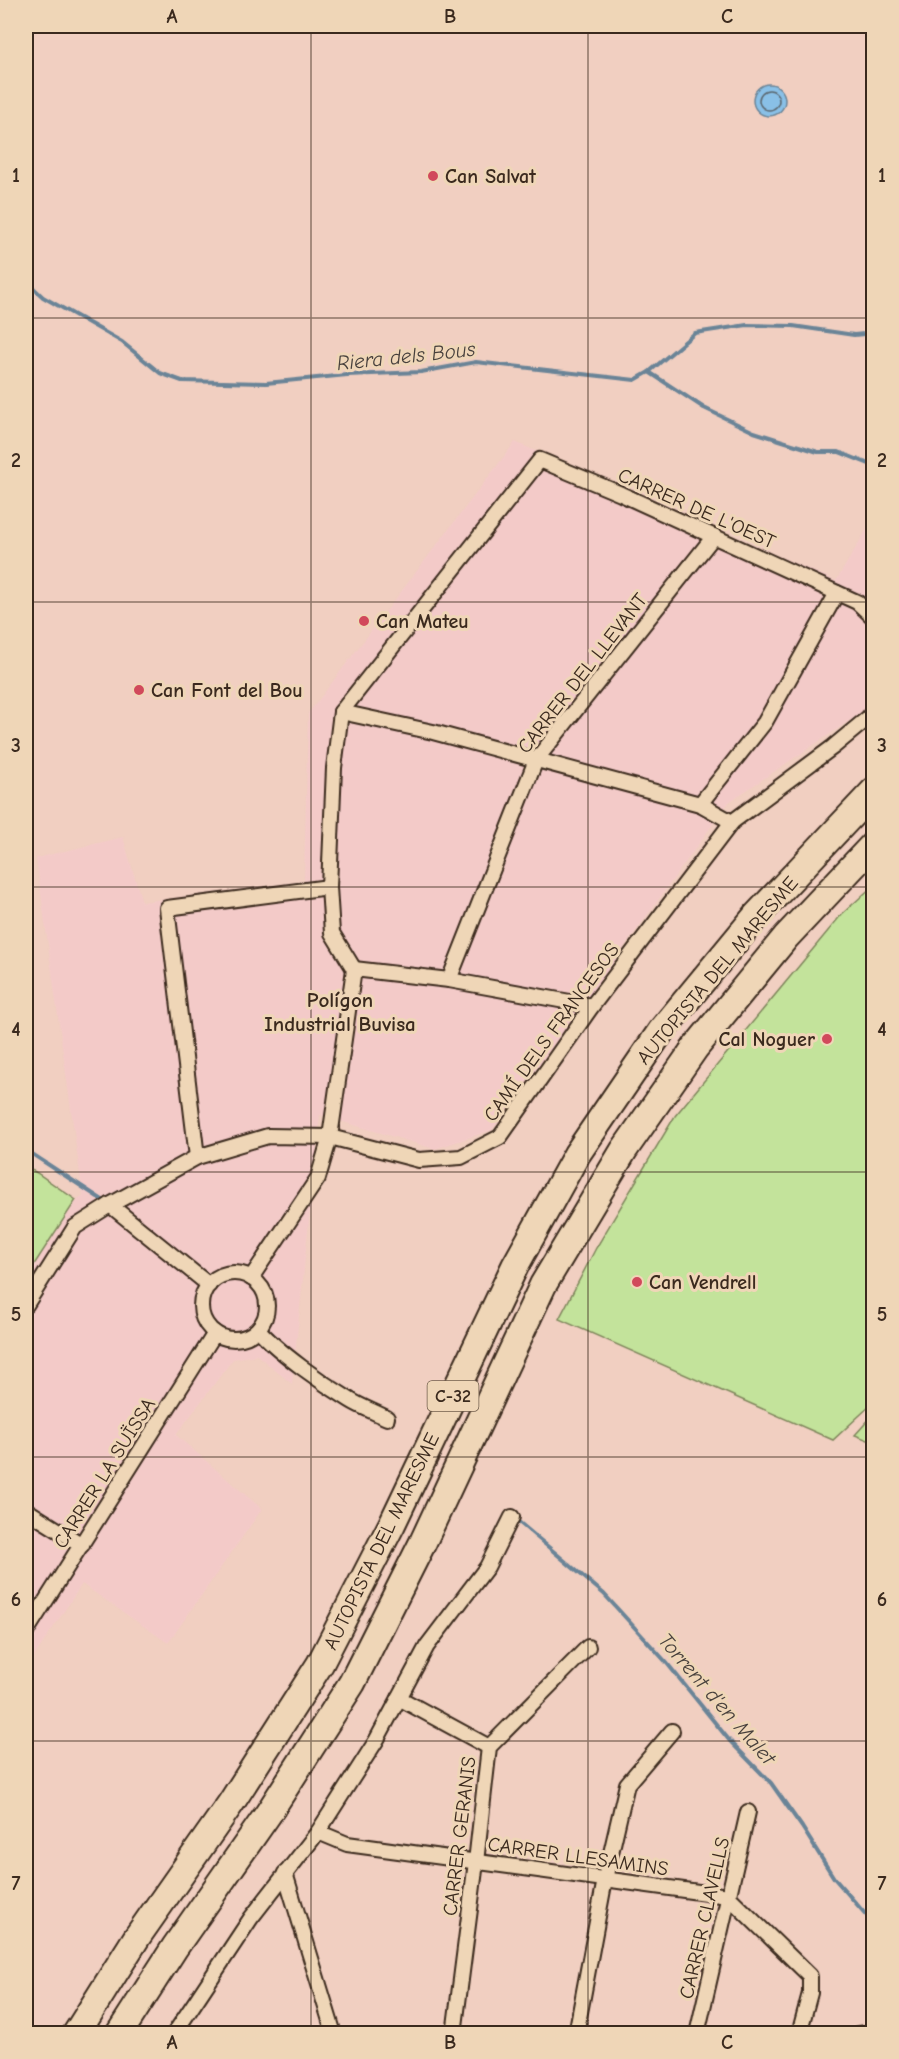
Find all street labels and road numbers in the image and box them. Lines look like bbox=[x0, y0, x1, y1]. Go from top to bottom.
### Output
street label: CARRER DE L'OEST bbox=[614, 463, 780, 554]
street label: CARRER DEL LLEVANT bbox=[513, 588, 652, 758]
street label: AUTOPISTA DEL MARESME bbox=[632, 872, 803, 1069]
street label: CAMÍ DELS FRANCESOS bbox=[479, 939, 624, 1126]
road number: C-32 bbox=[428, 1381, 478, 1411]
street label: CARRER LA SUÏSSA bbox=[49, 1393, 160, 1553]
street label: AUTOPISTA DEL MARESME bbox=[319, 1429, 444, 1653]
street label: CARRER GERANIS bbox=[438, 1755, 481, 1917]
street label: CARRER LLESAMINS bbox=[486, 1832, 670, 1881]
street label: CARRER CLAVELLS bbox=[675, 1835, 734, 2001]

